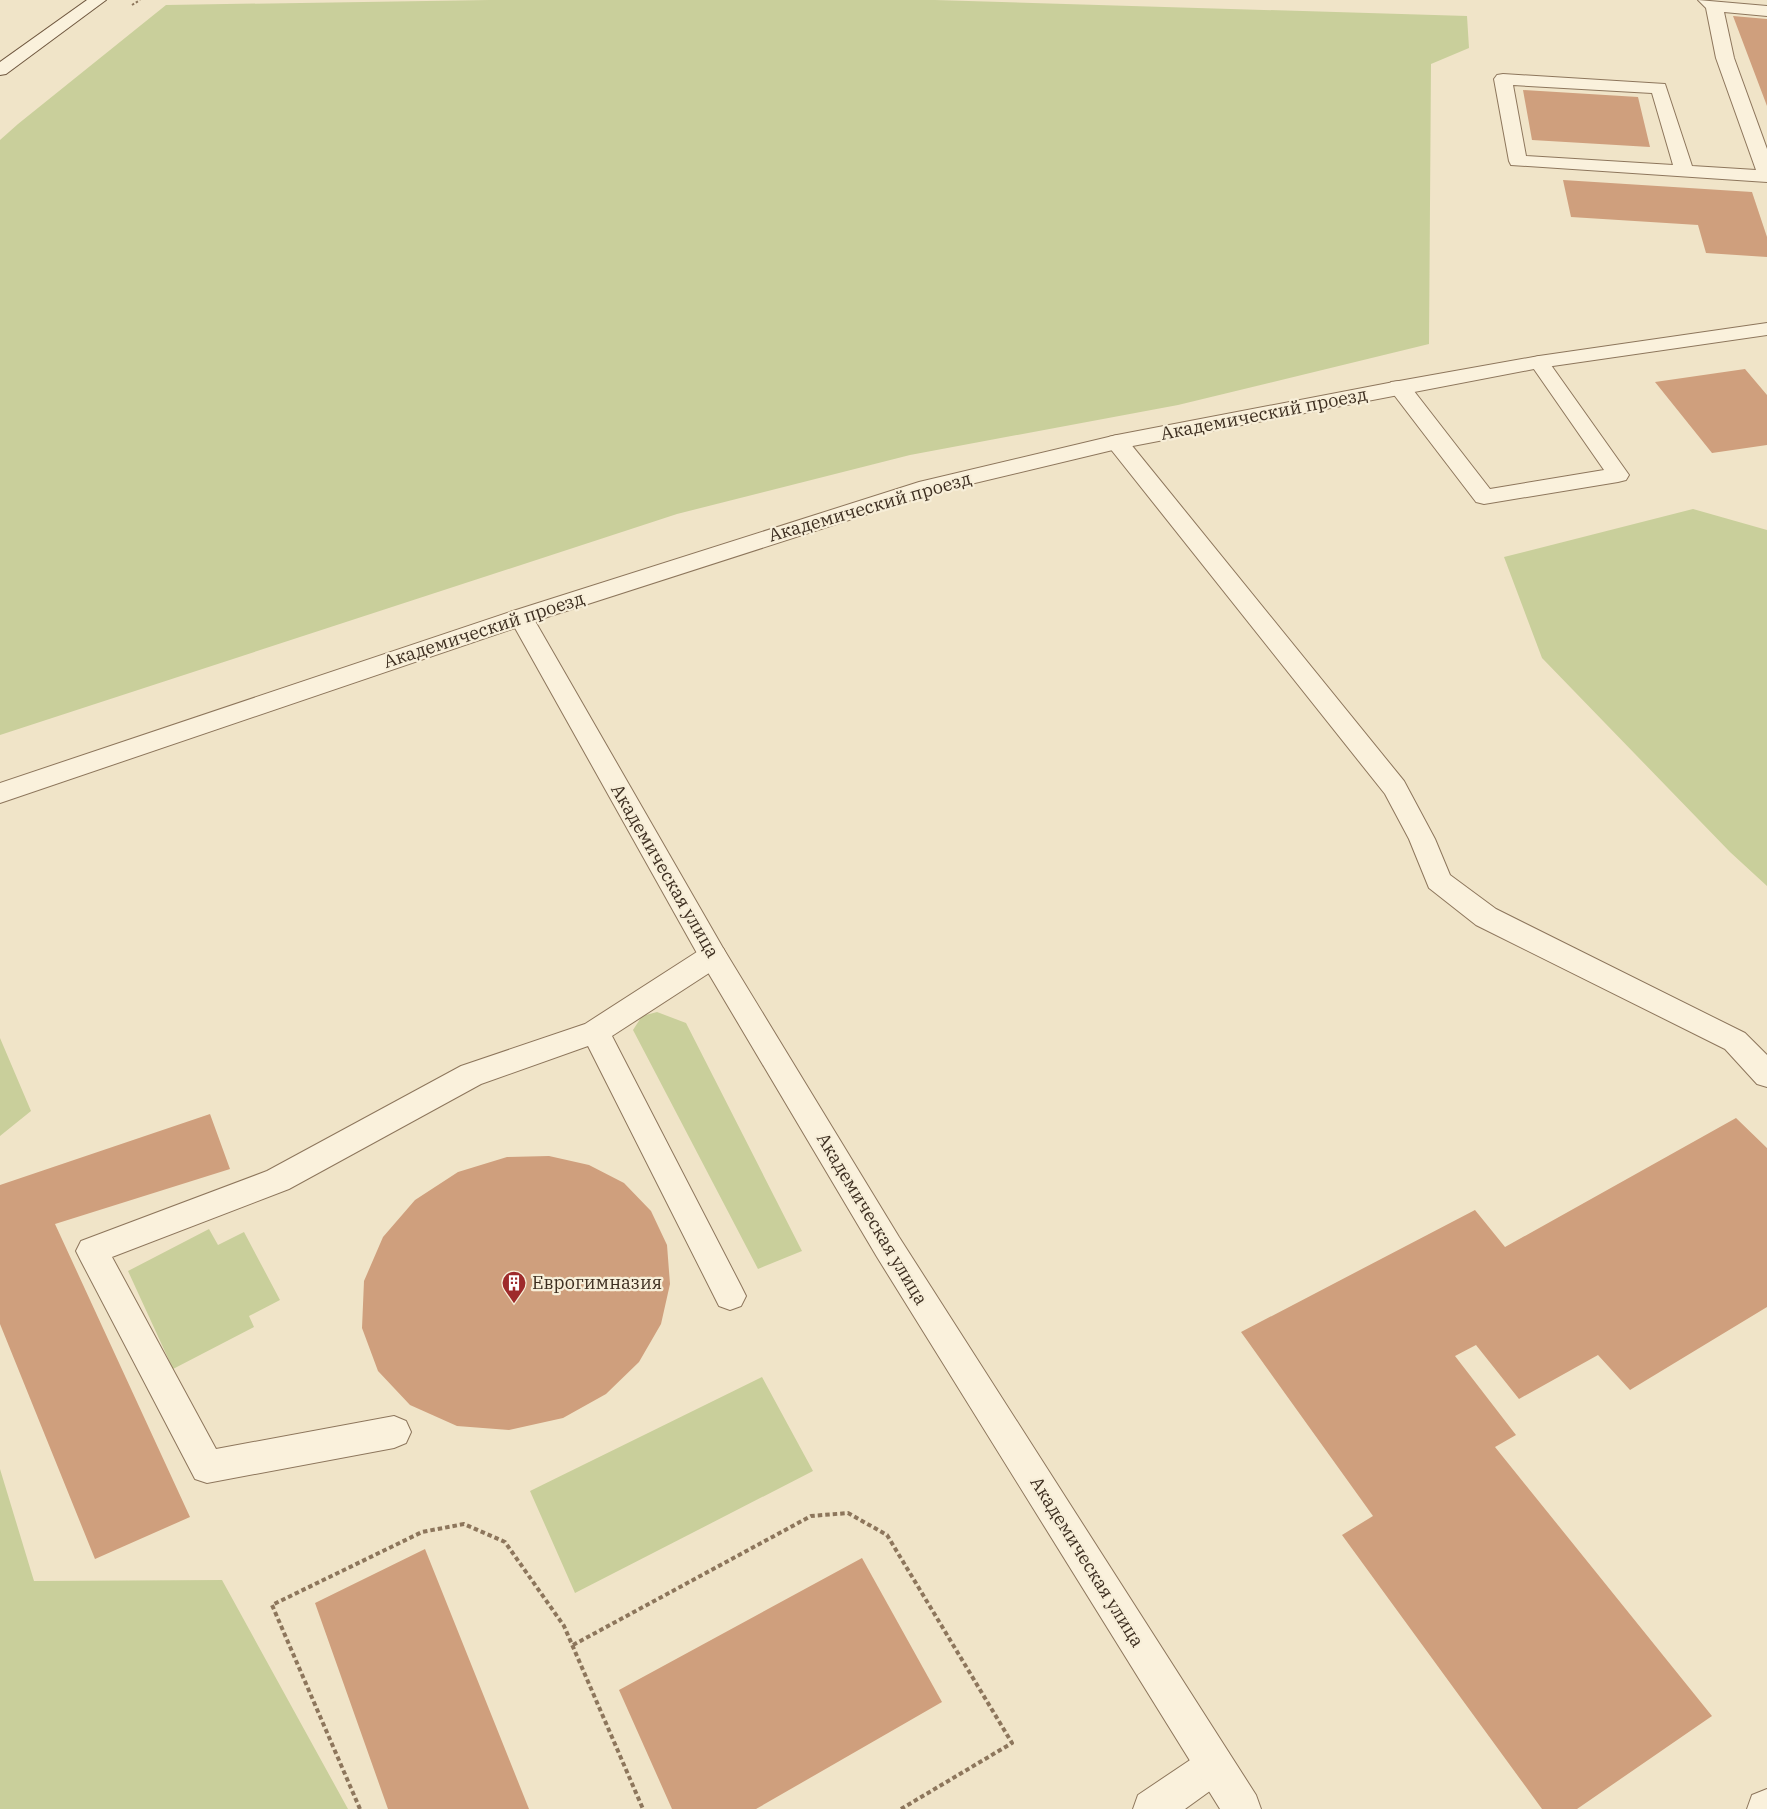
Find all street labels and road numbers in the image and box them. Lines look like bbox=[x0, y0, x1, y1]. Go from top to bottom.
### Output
street label: Академический проезд bbox=[1159, 382, 1369, 445]
street label: Академический проезд bbox=[766, 467, 974, 547]
street label: Академический проезд bbox=[380, 586, 587, 673]
street label: Академическая улица bbox=[606, 780, 725, 962]
street label: Академическая улица bbox=[812, 1128, 933, 1309]
street label: Академическая улица bbox=[1025, 1472, 1149, 1651]

